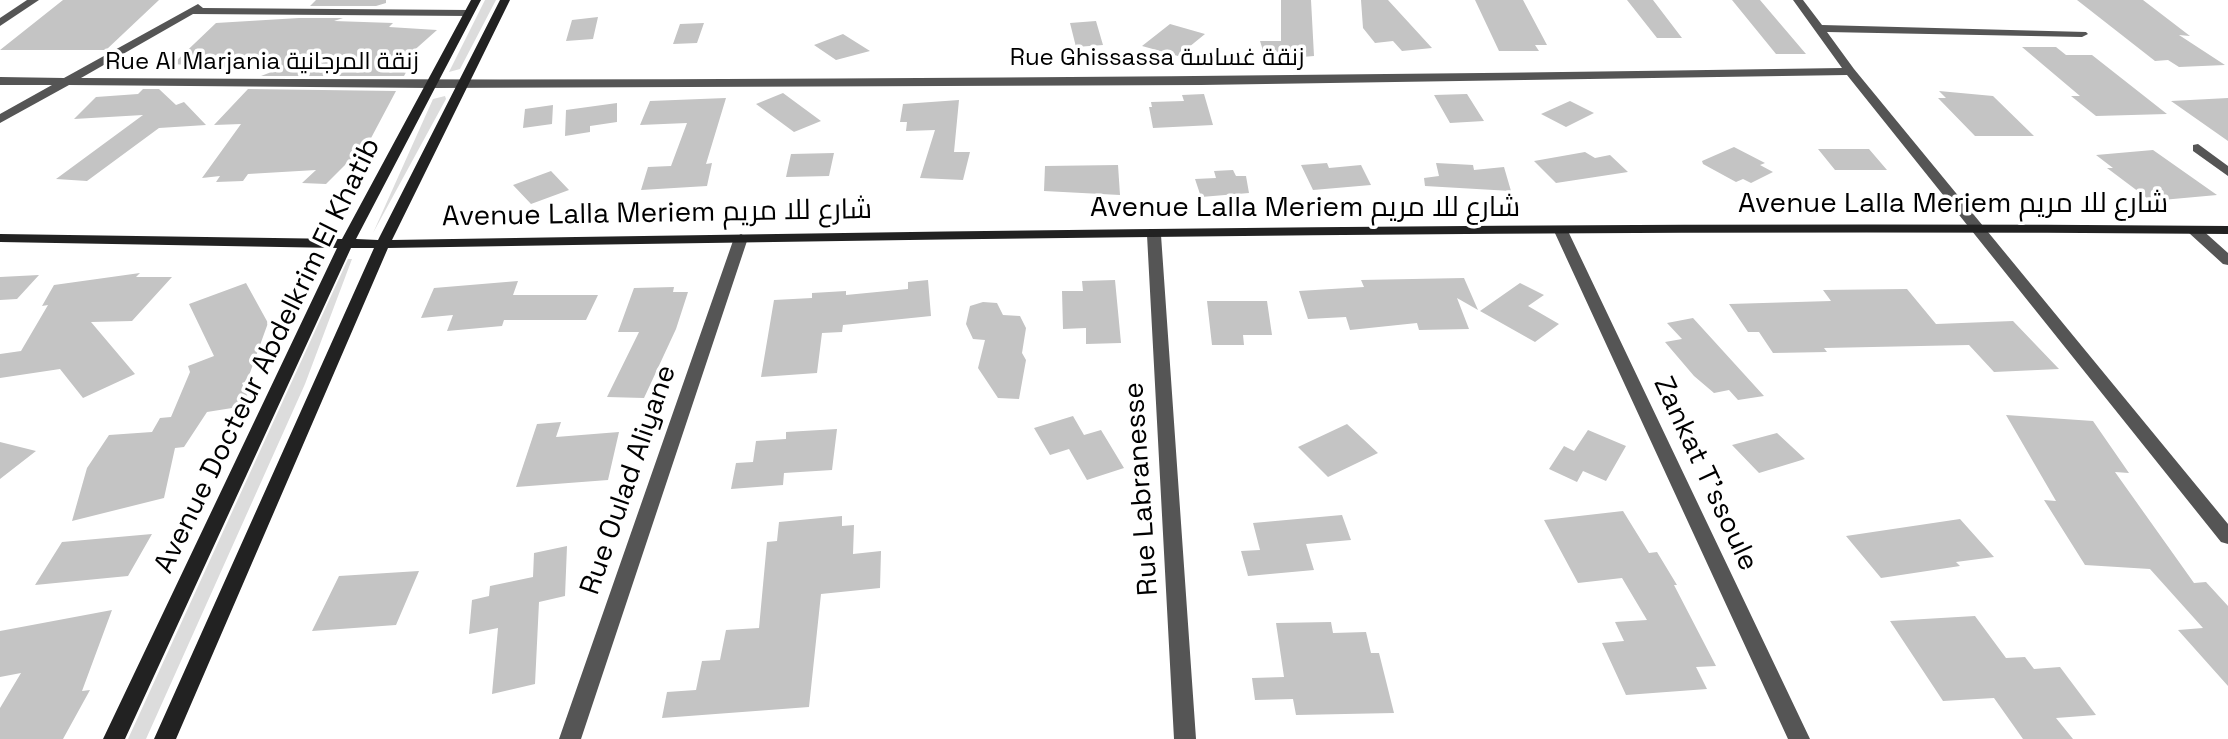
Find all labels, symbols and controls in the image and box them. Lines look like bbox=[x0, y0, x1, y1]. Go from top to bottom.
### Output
street label: Rue Ghissassa زنقة غساسة bbox=[1010, 44, 1304, 72]
street label: Rue Al Marjania زنقة المرجانية bbox=[105, 48, 419, 76]
street label: Avenue Docteur Abdelkrim El Khatib bbox=[148, 133, 388, 579]
street label: Avenue Lalla Meriem شارع للا مريم bbox=[1738, 187, 2168, 221]
street label: Avenue Lalla Meriem شارع للا مريم bbox=[1090, 191, 1520, 225]
street label: Avenue Lalla Meriem شارع للا مريم bbox=[442, 193, 872, 235]
street label: Rue Oulad Aliyane bbox=[574, 361, 684, 599]
street label: Zankat T'ssoule bbox=[1645, 372, 1765, 576]
street label: Rue Labranesse bbox=[1118, 381, 1166, 597]

